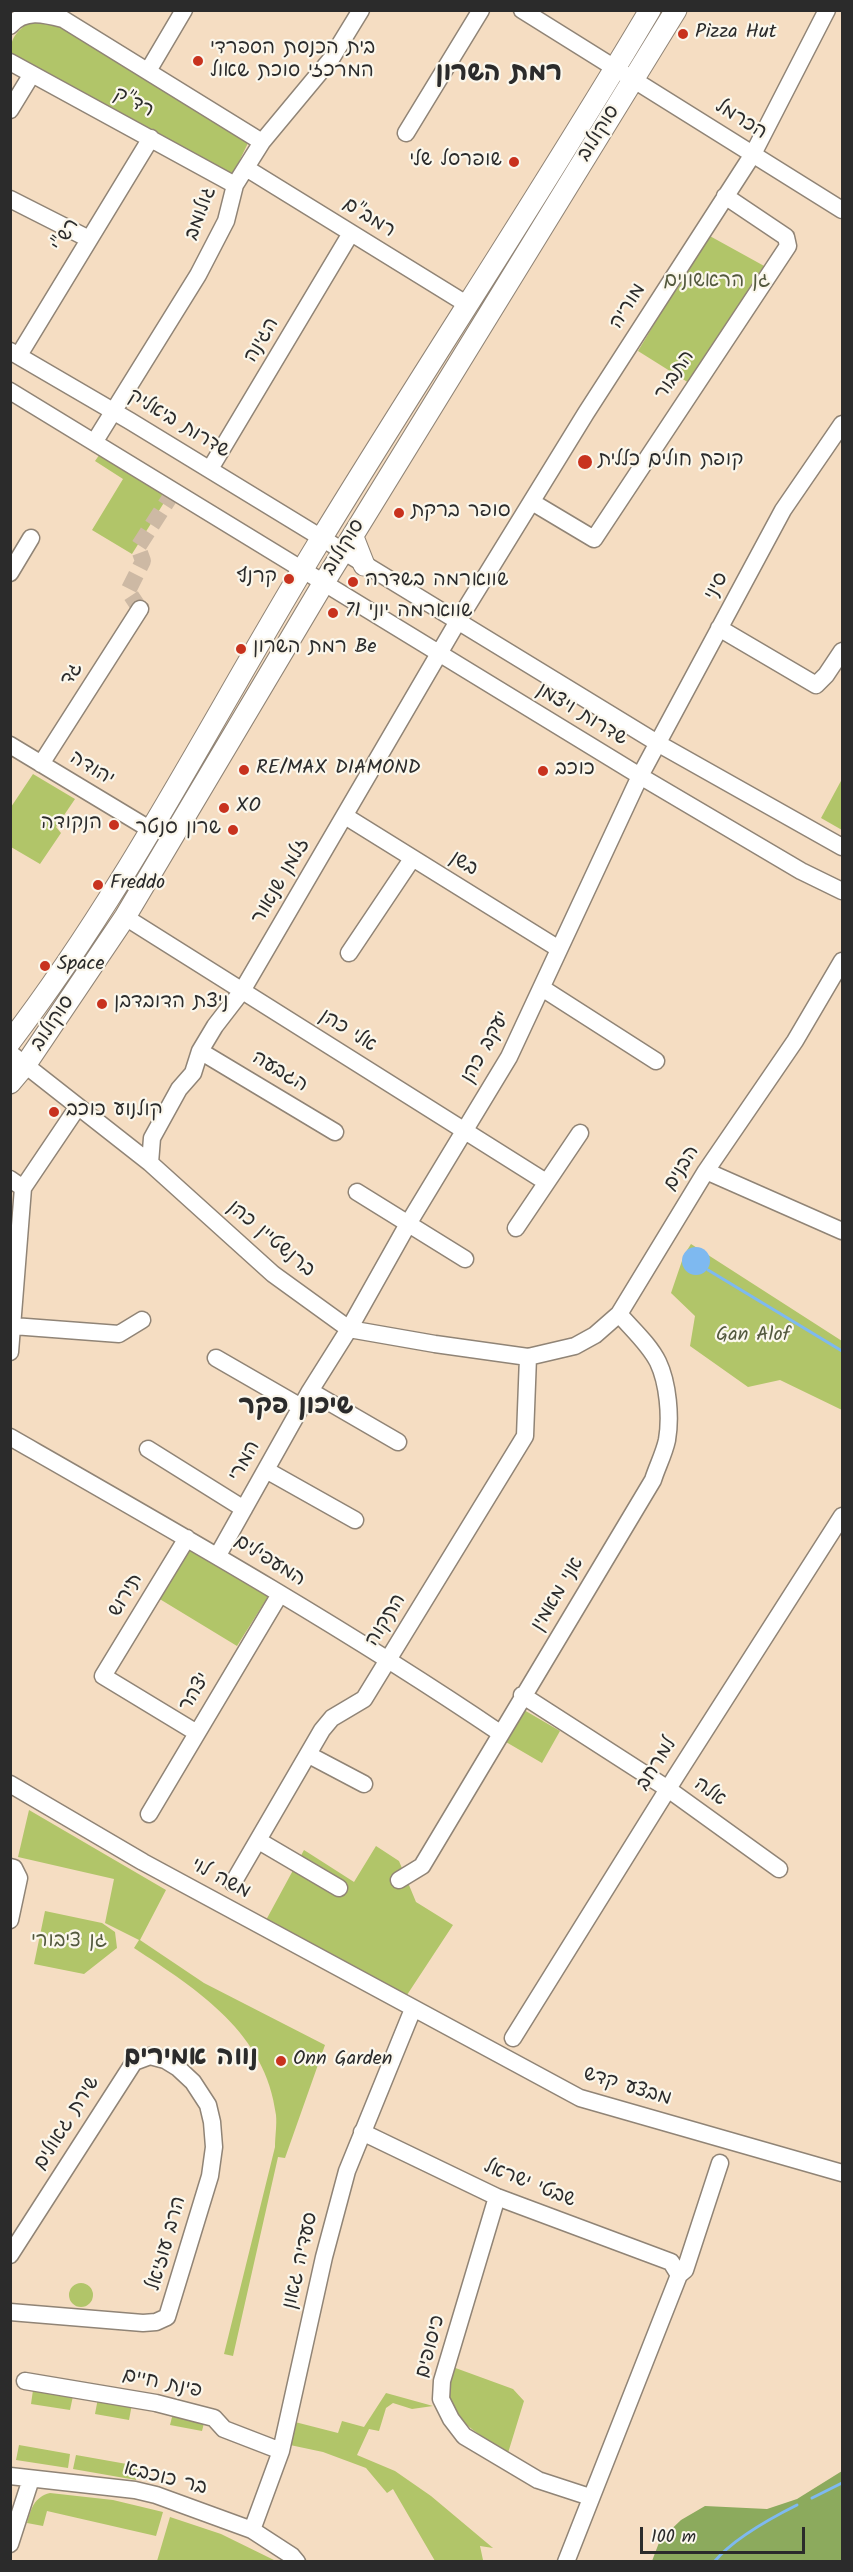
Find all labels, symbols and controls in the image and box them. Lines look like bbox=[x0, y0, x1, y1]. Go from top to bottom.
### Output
place label: Pizza Hut bbox=[695, 22, 776, 46]
marker: Pizza Hut bbox=[676, 27, 690, 41]
place label: בית הכנסת הספרדי המרכזי סוכת שאול bbox=[210, 38, 375, 85]
marker: בית הכנסת הספרדי המרכזי סוכת שאול bbox=[191, 54, 205, 68]
district label: רמת השרון bbox=[436, 60, 562, 92]
street label: רד"ק bbox=[109, 84, 157, 124]
street label: הכרמל bbox=[710, 96, 770, 146]
street label: סוקולוב bbox=[574, 102, 626, 166]
place label: שופרסל שלי bbox=[409, 150, 502, 174]
marker: שופרסל שלי bbox=[507, 155, 521, 169]
street label: גולומב bbox=[181, 184, 223, 244]
street label: רמב"ם bbox=[337, 194, 399, 244]
street label: רש"י bbox=[48, 215, 86, 257]
park label: גן הראשונים bbox=[664, 271, 770, 295]
street label: מוריה bbox=[606, 280, 652, 334]
street label: הגינה bbox=[240, 314, 286, 368]
street label: התבור bbox=[651, 347, 701, 405]
street label: שדרות ביאליק bbox=[123, 385, 233, 465]
place label: קופת חולים כללית bbox=[598, 450, 743, 474]
marker: קופת חולים כללית bbox=[576, 453, 594, 471]
place label: סופר ברקת bbox=[411, 501, 511, 525]
marker: סופר ברקת bbox=[392, 506, 406, 520]
street label: סוקולוב bbox=[319, 516, 371, 580]
place label: קרנף bbox=[236, 567, 277, 591]
street label: סיני bbox=[701, 569, 735, 605]
place label: שווארמה בשדרה bbox=[365, 570, 508, 594]
marker: קרנף bbox=[282, 572, 296, 586]
marker: שווארמה בשדרה bbox=[346, 575, 360, 589]
place label: שווארמה יוני 71 bbox=[345, 601, 473, 625]
marker: שווארמה יוני 71 bbox=[326, 606, 340, 620]
place label: רמת השרון Be bbox=[253, 637, 377, 661]
marker: רמת השרון Be bbox=[234, 642, 248, 656]
street label: גד bbox=[57, 659, 89, 691]
street label: שדרות ויצמן bbox=[531, 679, 631, 753]
street label: יהודה bbox=[64, 747, 118, 793]
place label: RE/MAX DIAMOND bbox=[256, 758, 421, 782]
place label: כוכב bbox=[555, 759, 595, 783]
marker: RE/MAX DIAMOND bbox=[237, 763, 251, 777]
marker: כוכב bbox=[536, 764, 550, 778]
place label: XO bbox=[236, 796, 261, 820]
marker: XO bbox=[217, 801, 231, 815]
place label: הנקודה bbox=[41, 813, 102, 837]
marker: הנקודה bbox=[107, 818, 121, 832]
place label: שרון סנטר bbox=[135, 818, 221, 842]
marker: שרון סנטר bbox=[226, 823, 240, 837]
street label: זלמן שנאור bbox=[248, 835, 316, 929]
street label: בשן bbox=[444, 847, 482, 883]
place label: Freddo bbox=[110, 873, 165, 897]
marker: Freddo bbox=[91, 878, 105, 892]
place label: Space bbox=[57, 954, 104, 978]
marker: Space bbox=[38, 959, 52, 973]
street label: סוקולוב bbox=[27, 992, 81, 1056]
place label: ניצת הדובדבן bbox=[114, 992, 228, 1016]
marker: ניצת הדובדבן bbox=[95, 997, 109, 1011]
street label: אלי כהן bbox=[314, 1005, 380, 1059]
street label: יעקב כהן bbox=[457, 1008, 517, 1088]
street label: הגבעה bbox=[247, 1047, 311, 1099]
place label: קולנוע כוכב bbox=[66, 1100, 162, 1124]
marker: קולנוע כוכב bbox=[47, 1105, 61, 1119]
street label: הבנים bbox=[660, 1142, 706, 1196]
street label: ברנשטיין כהן bbox=[221, 1196, 319, 1284]
park label: Gan Alof bbox=[716, 1325, 790, 1349]
district label: שיכון פקר bbox=[239, 1393, 353, 1425]
street label: המרי bbox=[225, 1437, 267, 1487]
street label: המעפילים bbox=[229, 1531, 309, 1593]
street label: אני מאמין bbox=[528, 1554, 590, 1636]
street label: תירוש bbox=[105, 1570, 149, 1622]
street label: התקוה bbox=[362, 1590, 412, 1652]
street label: יצהר bbox=[175, 1669, 217, 1717]
street label: למרחב bbox=[633, 1734, 683, 1796]
street label: אלה bbox=[688, 1773, 730, 1813]
street label: משה לוי bbox=[186, 1854, 254, 1906]
park label: גן ציבורי bbox=[31, 1931, 107, 1955]
district label: נווה אמירים bbox=[124, 2044, 258, 2076]
place label: Onn Garden bbox=[293, 2049, 392, 2073]
marker: Onn Garden bbox=[274, 2054, 288, 2068]
street label: מבצע קדש bbox=[580, 2063, 674, 2113]
street label: שירת גאולים bbox=[30, 2073, 106, 2175]
street label: שבטי ישראל bbox=[480, 2156, 578, 2214]
street label: הרב עוזיאל bbox=[143, 2194, 193, 2294]
street label: סעדיה גאון bbox=[279, 2210, 325, 2312]
street label: כיסופים bbox=[412, 2313, 452, 2381]
street label: פינת חיים bbox=[120, 2365, 204, 2405]
street label: בר כוכבא bbox=[121, 2458, 209, 2502]
scale bar bbox=[643, 2515, 808, 2553]
text: 100 m bbox=[651, 2523, 696, 2552]

